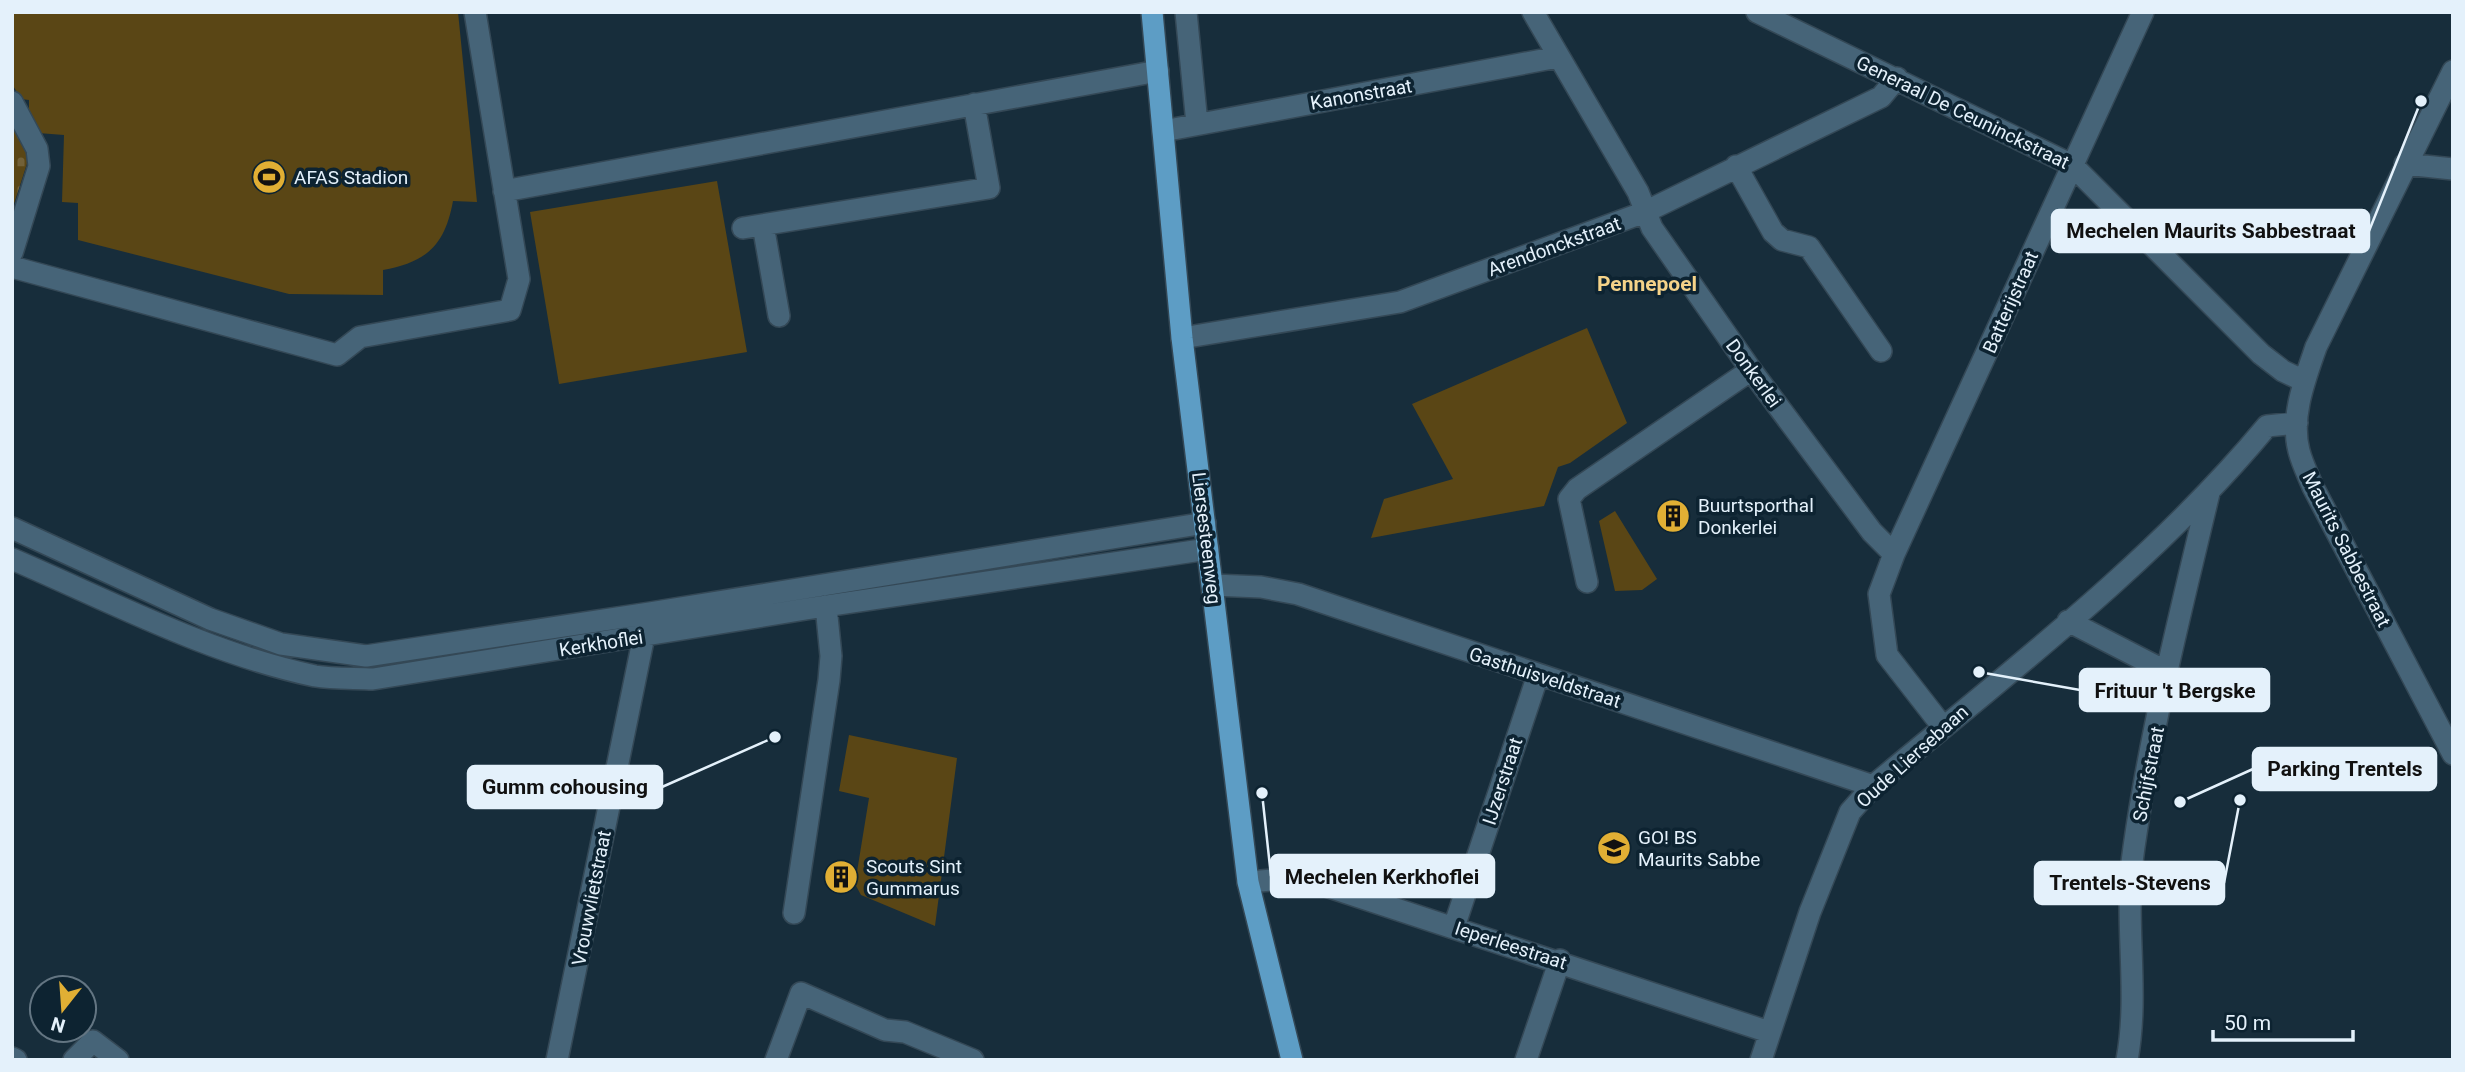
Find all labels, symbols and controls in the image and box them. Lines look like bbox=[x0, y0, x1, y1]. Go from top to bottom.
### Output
street label: Generaal De Ceuninckstraat bbox=[1853, 51, 2073, 174]
street label: Kanonstraat bbox=[1308, 74, 1414, 115]
sports icon: AFAS Stadion bbox=[250, 158, 288, 196]
place label: AFAS Stadion bbox=[294, 166, 408, 189]
callout: Mechelen Maurits Sabbestraat bbox=[2052, 210, 2369, 252]
street label: Arendonckstraat bbox=[1485, 212, 1624, 281]
text: Mechelen Maurits Sabbestraat bbox=[2066, 219, 2356, 243]
street label: Batterijstraat bbox=[1978, 248, 2043, 357]
district label: Pennepoel bbox=[1597, 272, 1697, 296]
street label: Donkerlei bbox=[1721, 335, 1786, 412]
street label: Maurits Sabbestraat bbox=[2297, 468, 2396, 631]
street label: Liersesteenweg bbox=[1187, 471, 1226, 605]
place label: Buurtsporthal Donkerlei bbox=[1698, 494, 1814, 539]
building icon: Buurtsporthal Donkerlei bbox=[1654, 497, 1692, 535]
street label: Kerkhoflei bbox=[557, 626, 645, 661]
street label: Gasthuisveldstraat bbox=[1466, 642, 1624, 713]
callout: Frituur 't Bergske bbox=[2080, 669, 2269, 711]
text: Frituur 't Bergske bbox=[2094, 679, 2256, 703]
street label: Oude Liersebaan bbox=[1852, 700, 1973, 812]
street label: Schijfstraat bbox=[2128, 725, 2169, 824]
street label: IJzerstraat bbox=[1478, 735, 1527, 828]
callout: Parking Trentels bbox=[2253, 748, 2436, 790]
text: Parking Trentels bbox=[2267, 757, 2423, 781]
callout: Gumm cohousing bbox=[468, 766, 662, 808]
text: Gumm cohousing bbox=[482, 775, 648, 799]
place label: GO! BS Maurits Sabbe bbox=[1638, 826, 1760, 871]
street label: Vrouwvlietstraat bbox=[567, 828, 616, 968]
school or university icon: GO! BS Maurits Sabbe bbox=[1595, 829, 1633, 867]
place label: Scouts Sint Gummarus bbox=[866, 855, 962, 900]
callout: Mechelen Kerkhoflei bbox=[1271, 855, 1494, 897]
building icon: Scouts Sint Gummarus bbox=[822, 858, 860, 896]
callout: Trentels-Stevens bbox=[2035, 862, 2224, 904]
text: Mechelen Kerkhoflei bbox=[1285, 865, 1479, 889]
text: Trentels-Stevens bbox=[2049, 871, 2211, 895]
street label: Ieperleestraat bbox=[1452, 917, 1570, 974]
north arrow bbox=[28, 974, 98, 1044]
scale bar bbox=[2213, 998, 2353, 1042]
text: 50 m bbox=[2224, 1011, 2271, 1035]
text: N bbox=[48, 1012, 68, 1038]

